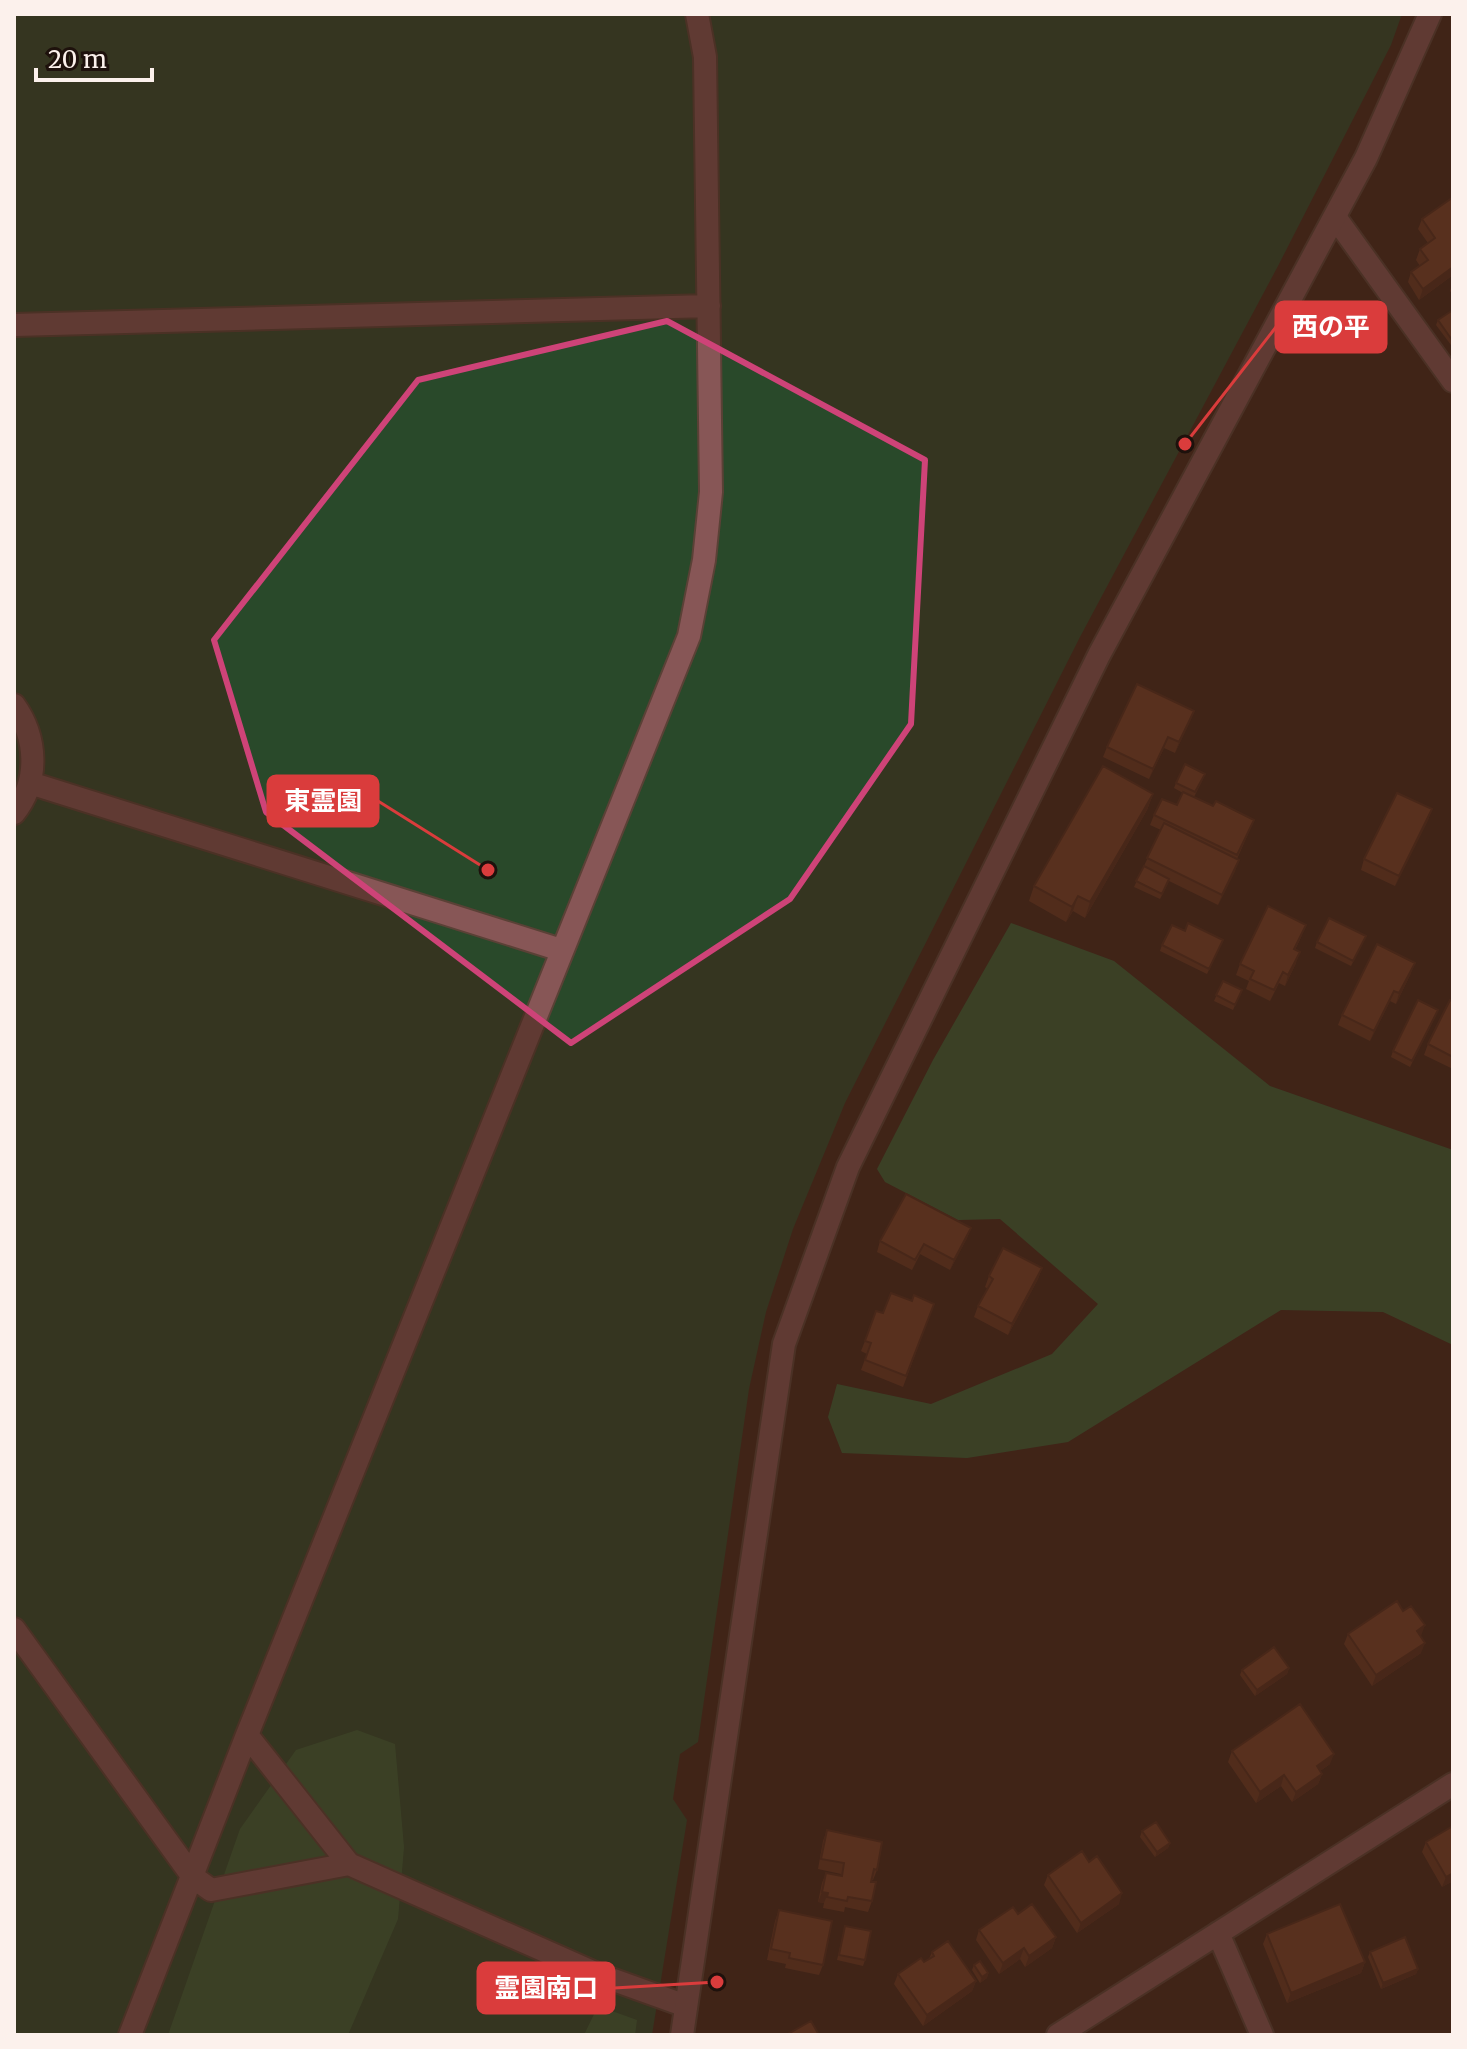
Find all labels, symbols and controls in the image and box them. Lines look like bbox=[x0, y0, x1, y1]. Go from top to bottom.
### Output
scale bar bbox=[36, 32, 152, 82]
text: 20 m bbox=[48, 44, 107, 75]
callout: 西の平 bbox=[1276, 302, 1386, 352]
text: 西の平 bbox=[1292, 310, 1370, 343]
callout: 東霊園 bbox=[268, 776, 378, 826]
text: 東霊園 bbox=[284, 784, 362, 817]
callout: 霊園南口 bbox=[478, 1963, 614, 2013]
text: 霊園南口 bbox=[494, 1971, 598, 2004]

